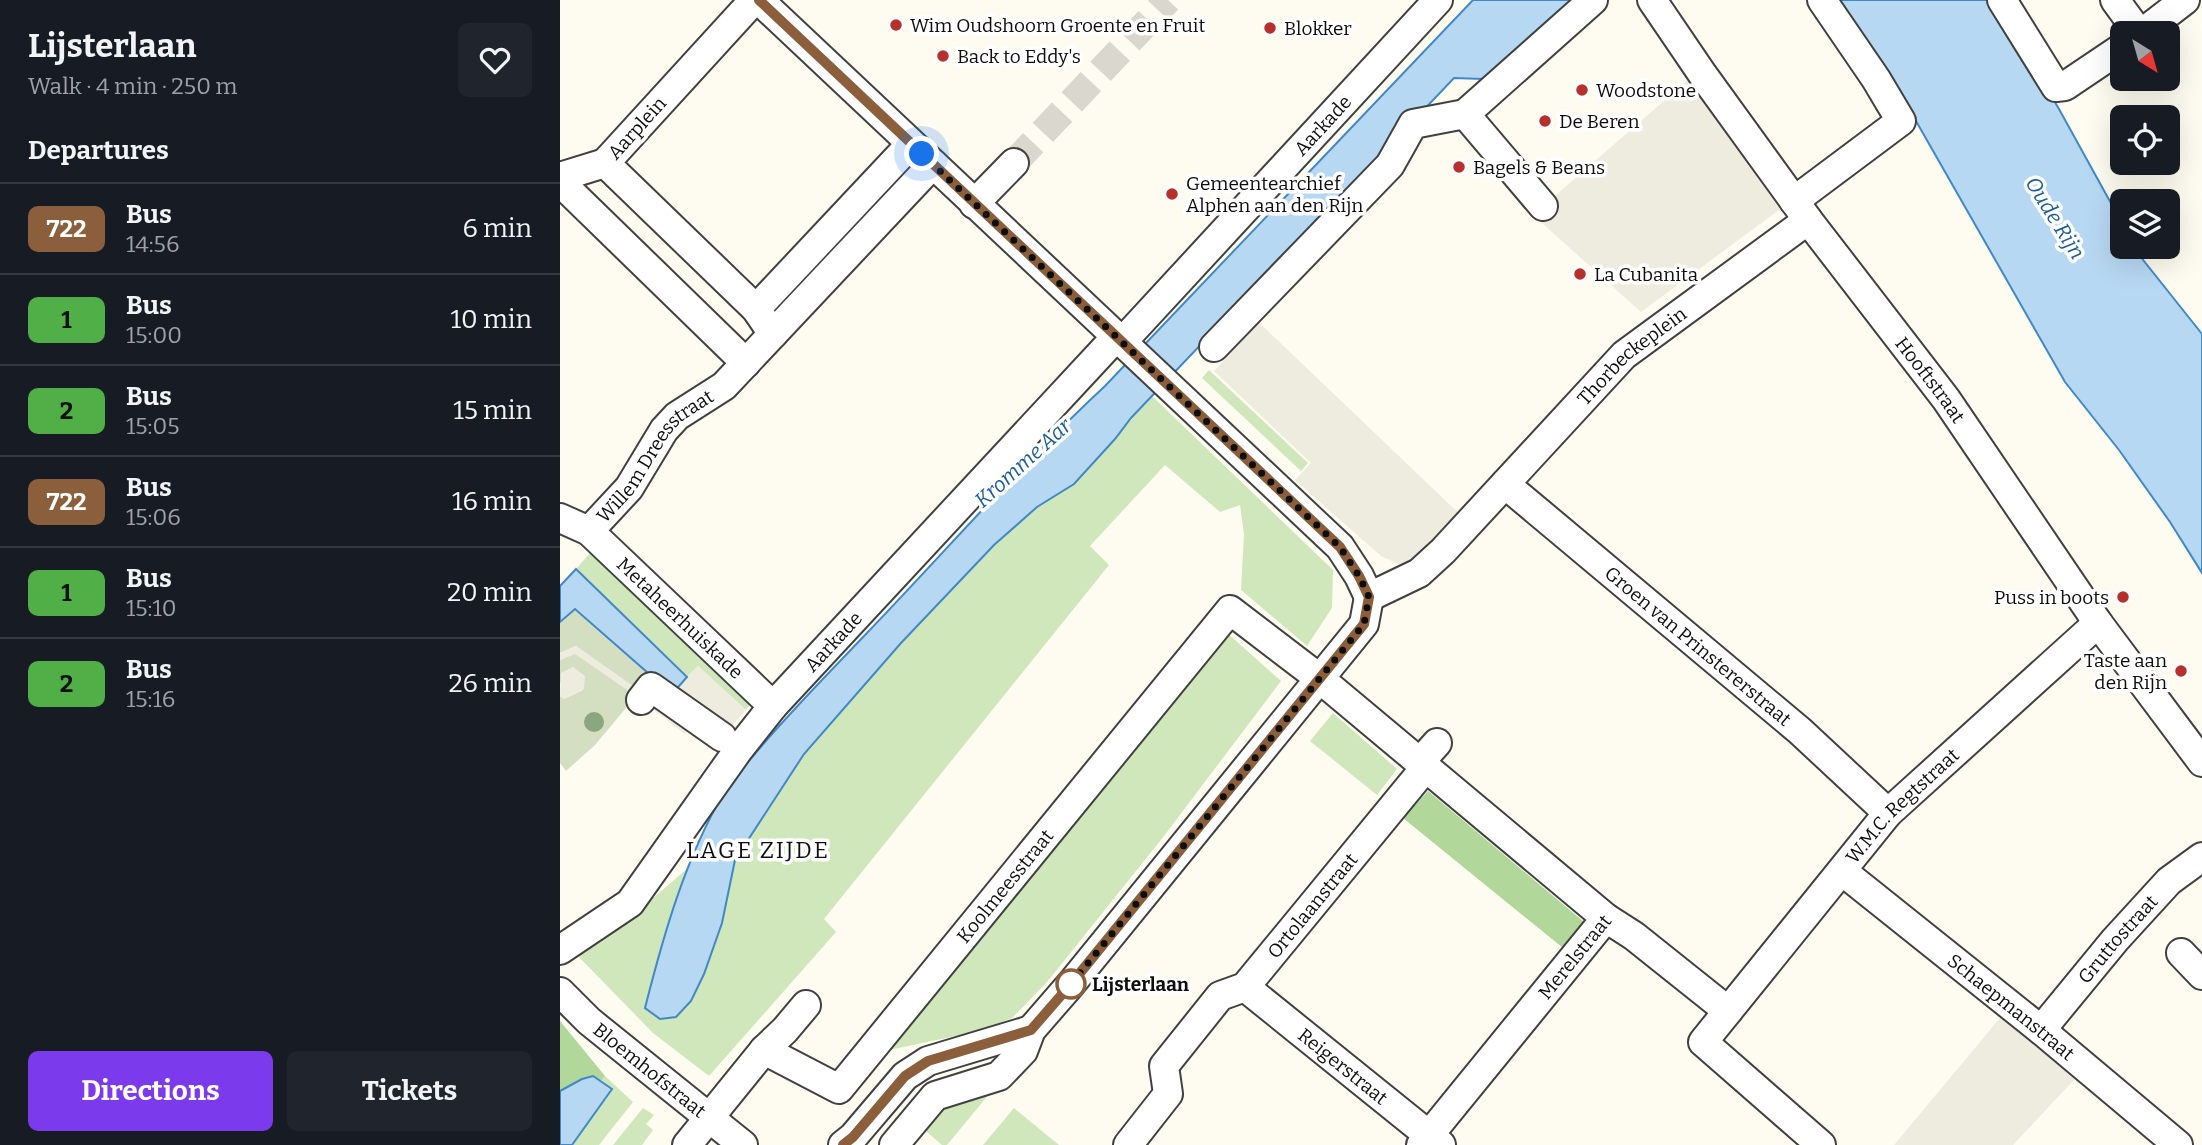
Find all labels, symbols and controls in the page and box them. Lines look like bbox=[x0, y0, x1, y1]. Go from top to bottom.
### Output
place label: Wim Oudshoorn Groente en Fruit bbox=[910, 14, 1205, 37]
marker: Wim Oudshoorn Groente en Fruit bbox=[888, 17, 904, 33]
place label: Blokker bbox=[1284, 17, 1352, 40]
marker: Blokker bbox=[1262, 20, 1278, 36]
north arrow bbox=[2110, 21, 2180, 91]
map controls bbox=[2110, 21, 2180, 259]
button: heart bbox=[458, 23, 532, 97]
text: Lijsterlaan bbox=[28, 26, 197, 66]
place label: Back to Eddy's bbox=[957, 45, 1081, 68]
marker: Back to Eddy's bbox=[935, 48, 951, 64]
text: Walk · 4 min · 250 m bbox=[28, 72, 237, 100]
place label: Woodstone bbox=[1596, 79, 1696, 102]
marker: Woodstone bbox=[1574, 82, 1590, 98]
street label: Aarkade bbox=[1289, 90, 1356, 160]
street label: Aarplein bbox=[603, 92, 671, 164]
button: locate bbox=[2110, 105, 2180, 175]
place label: De Beren bbox=[1559, 110, 1640, 133]
marker: De Beren bbox=[1537, 113, 1553, 129]
text: Departures bbox=[28, 135, 169, 166]
your location bbox=[904, 136, 939, 171]
place label: Bagels & Beans bbox=[1473, 156, 1605, 179]
marker: Bagels & Beans bbox=[1451, 159, 1467, 175]
place label: Gemeentearchief Alphen aan den Rijn bbox=[1186, 172, 1363, 217]
water label: Oude Rijn bbox=[2020, 172, 2090, 264]
marker: Gemeentearchief Alphen aan den Rijn bbox=[1164, 186, 1180, 202]
button: layers bbox=[2110, 189, 2180, 259]
text: Bus bbox=[126, 199, 172, 230]
text: 6 min bbox=[463, 213, 532, 244]
text: 722 bbox=[47, 215, 86, 243]
text: 14:56 bbox=[126, 230, 179, 258]
place label: La Cubanita bbox=[1594, 263, 1699, 286]
marker: La Cubanita bbox=[1572, 266, 1588, 282]
text: Bus bbox=[126, 290, 172, 321]
street label: Thorbeckeplein bbox=[1572, 302, 1691, 410]
text: 10 min bbox=[451, 304, 532, 335]
text: 1 bbox=[61, 306, 72, 334]
text: 15:00 bbox=[126, 321, 182, 349]
street label: Hooftstraat bbox=[1891, 332, 1970, 427]
text: Bus bbox=[126, 381, 172, 412]
street label: Willem Dreesstraat bbox=[592, 384, 718, 527]
text: 15 min bbox=[453, 395, 532, 426]
text: 2 bbox=[60, 397, 73, 425]
text: 15:05 bbox=[126, 412, 180, 440]
water label: Kromme Aar bbox=[969, 412, 1078, 513]
text: Bus bbox=[126, 472, 172, 503]
text: 16 min bbox=[452, 486, 532, 517]
text: 722 bbox=[47, 488, 86, 516]
text: 15:06 bbox=[126, 503, 181, 531]
street label: Metaheerhuiskade bbox=[612, 552, 748, 683]
street label: Groen van Prinstererstraat bbox=[1600, 561, 1796, 730]
text: Bus bbox=[126, 563, 172, 594]
text: 20 min bbox=[447, 577, 532, 608]
text: 1 bbox=[61, 579, 72, 607]
place label: Puss in boots bbox=[1994, 586, 2109, 609]
marker: Puss in boots bbox=[2115, 589, 2131, 605]
text: 15:10 bbox=[126, 594, 177, 622]
street label: Aarkade bbox=[799, 607, 867, 676]
place label: Taste aan den Rijn bbox=[2084, 649, 2167, 694]
text: Bus bbox=[126, 654, 172, 685]
marker: Taste aan den Rijn bbox=[2173, 663, 2189, 679]
text: 26 min bbox=[448, 668, 532, 699]
text: 2 bbox=[60, 670, 73, 698]
text: 15:16 bbox=[126, 685, 175, 713]
street label: W.M.C. Regtstraat bbox=[1841, 743, 1963, 868]
street label: Koolmeesstraat bbox=[952, 824, 1058, 947]
district label: LAGE ZIJDE bbox=[686, 836, 830, 864]
street label: Ortolaanstraat bbox=[1262, 848, 1362, 963]
street label: Gruttostraat bbox=[2073, 890, 2162, 988]
street label: Merelstraat bbox=[1533, 910, 1616, 1004]
street label: Schaepmanstraat bbox=[1943, 949, 2080, 1065]
marker: Lijsterlaan bbox=[1056, 969, 1086, 999]
place label: Lijsterlaan bbox=[1092, 973, 1190, 996]
street label: Bloemhofstraat bbox=[589, 1018, 711, 1122]
street label: Reigerstraat bbox=[1294, 1023, 1393, 1109]
button: Directions bbox=[28, 1051, 273, 1131]
button: Tickets bbox=[287, 1051, 532, 1131]

